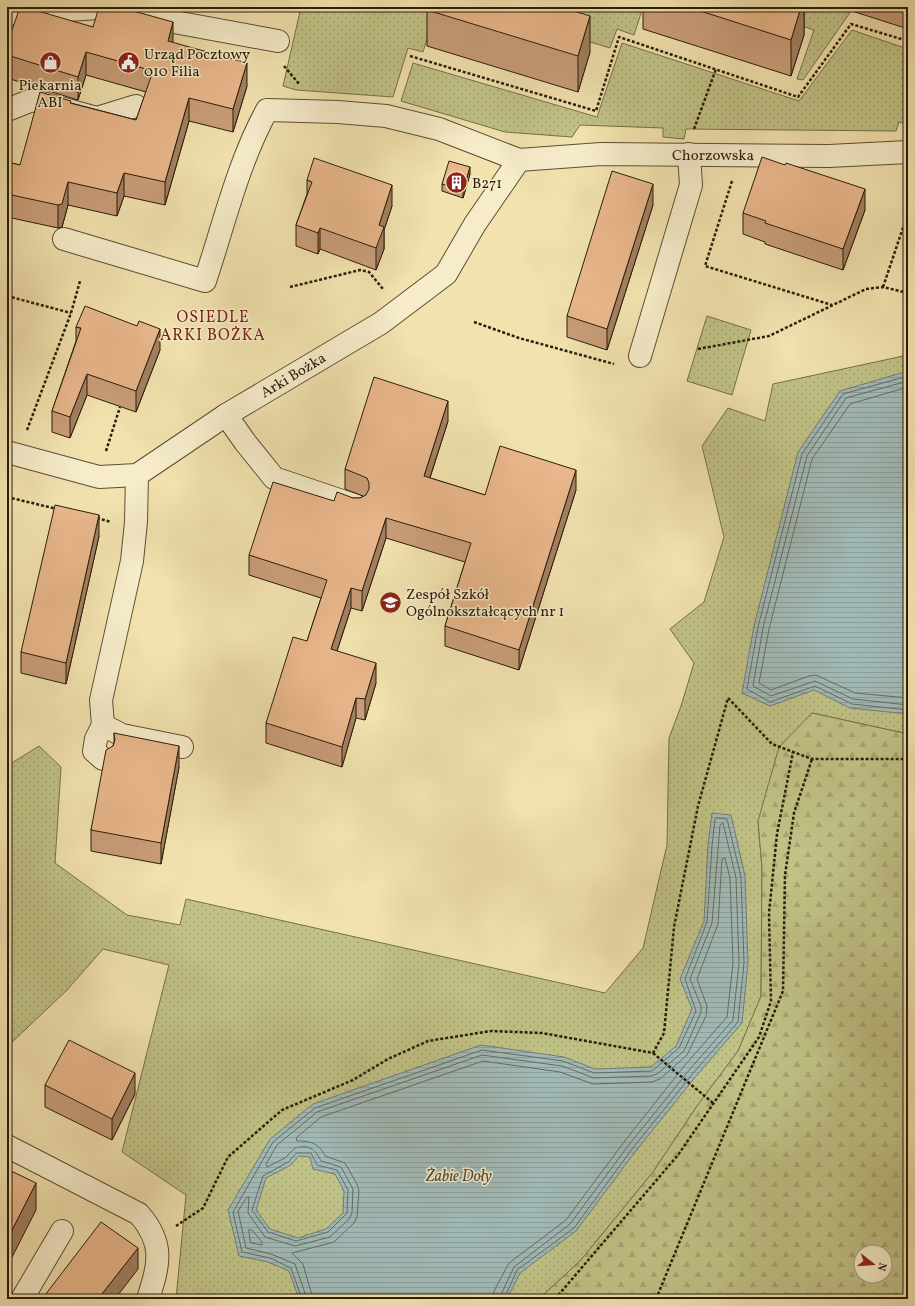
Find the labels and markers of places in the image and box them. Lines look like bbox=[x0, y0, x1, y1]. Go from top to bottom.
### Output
place label: Urząd Pocztowy 010 Filia bbox=[144, 45, 250, 83]
shop icon: Piekarnia ABI bbox=[37, 49, 63, 75]
public building icon: Urząd Pocztowy 010 Filia bbox=[116, 50, 142, 76]
place label: Piekarnia ABI bbox=[18, 76, 82, 114]
building icon: B271 bbox=[443, 170, 469, 196]
place label: B271 bbox=[472, 174, 502, 195]
place label: Zespół Szkół Ogólnokształcących nr 1 bbox=[406, 585, 564, 623]
school or university icon: Zespół Szkół Ogólnokształcących nr 1 bbox=[377, 590, 403, 616]

